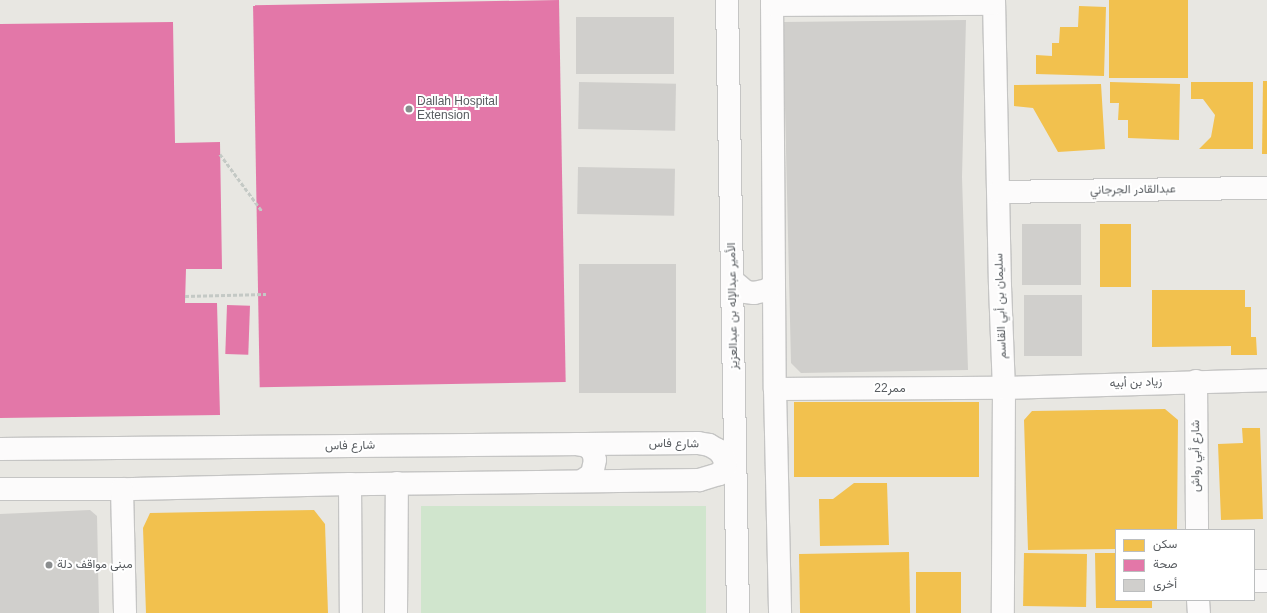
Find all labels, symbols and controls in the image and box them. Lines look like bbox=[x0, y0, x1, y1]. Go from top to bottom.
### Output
place label: Dallah Hospital Extension bbox=[417, 95, 498, 123]
marker: Dallah Hospital Extension bbox=[404, 104, 414, 114]
street label: عبدالقادر الجرجاني bbox=[1090, 182, 1176, 198]
street label: الأمير عبدالإله بن عبدالعزيز bbox=[725, 242, 741, 370]
street label: سليمان بن أبي القاسم bbox=[992, 253, 1010, 359]
street label: زياد بن أبيه bbox=[1110, 375, 1162, 391]
street label: ممر22 bbox=[874, 382, 906, 396]
street label: شارع أبي رواش bbox=[1189, 420, 1203, 492]
street label: شارع فاس bbox=[649, 436, 699, 452]
street label: شارع فاس bbox=[325, 438, 375, 454]
legend bbox=[1115, 529, 1255, 601]
text: سكن bbox=[1153, 537, 1177, 551]
text: صحة bbox=[1153, 557, 1177, 571]
place label: مبنى مواقف دلة bbox=[57, 558, 133, 572]
marker: مبنى مواقف دلة bbox=[44, 560, 54, 570]
text: أخرى bbox=[1153, 577, 1177, 591]

